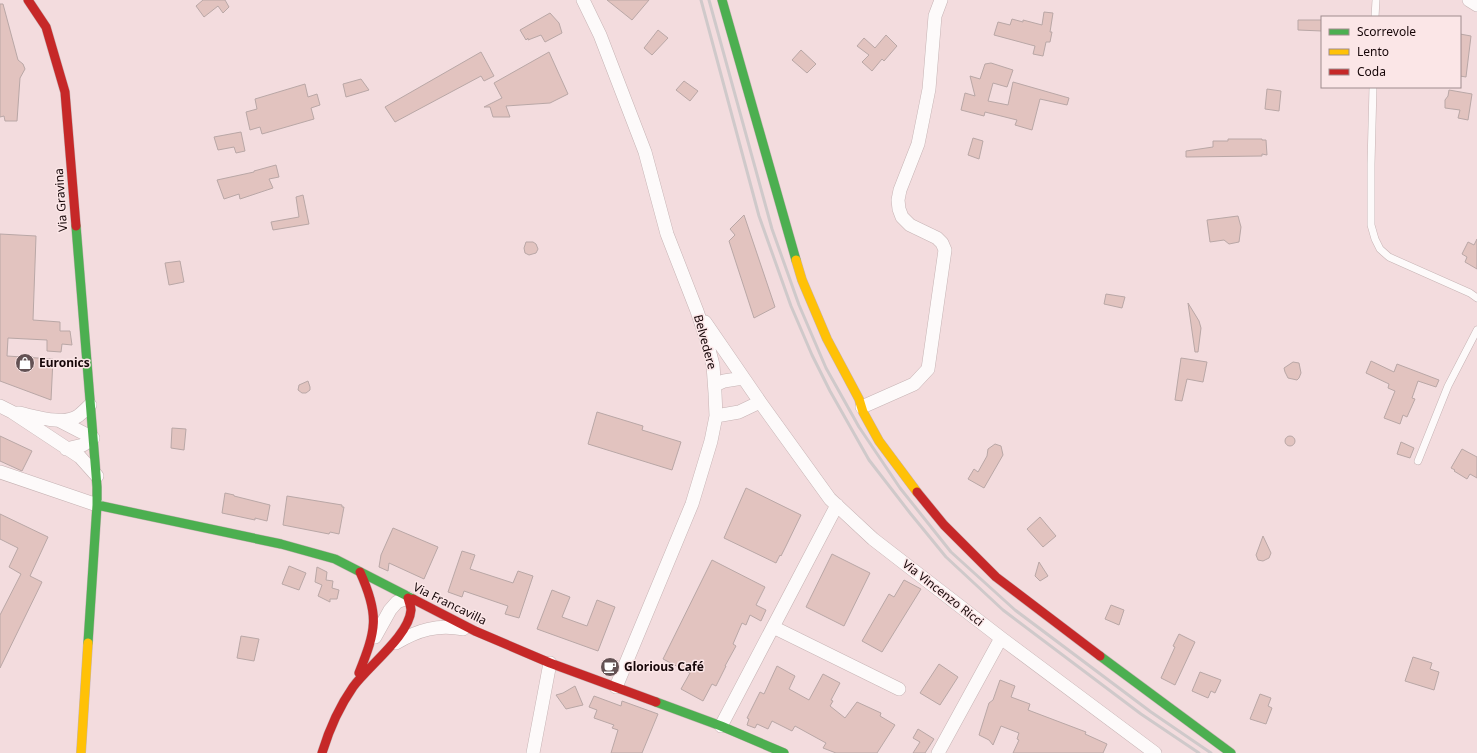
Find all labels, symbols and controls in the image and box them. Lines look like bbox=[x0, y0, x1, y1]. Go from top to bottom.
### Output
legend bbox=[1321, 16, 1461, 88]
text: Scorrevole bbox=[1357, 23, 1416, 40]
text: Lento bbox=[1357, 43, 1389, 60]
text: Coda bbox=[1357, 63, 1386, 80]
street label: Via Gravina bbox=[50, 168, 71, 232]
street label: Belvedere bbox=[690, 313, 721, 371]
shop icon: Euronics bbox=[14, 352, 36, 374]
place label: Euronics bbox=[39, 354, 90, 371]
street label: Via Vincenzo Ricci bbox=[899, 555, 988, 630]
street label: Via Francavilla bbox=[411, 578, 490, 629]
cafe icon: Glorious Café bbox=[599, 656, 621, 678]
place label: Glorious Café bbox=[624, 658, 704, 675]

